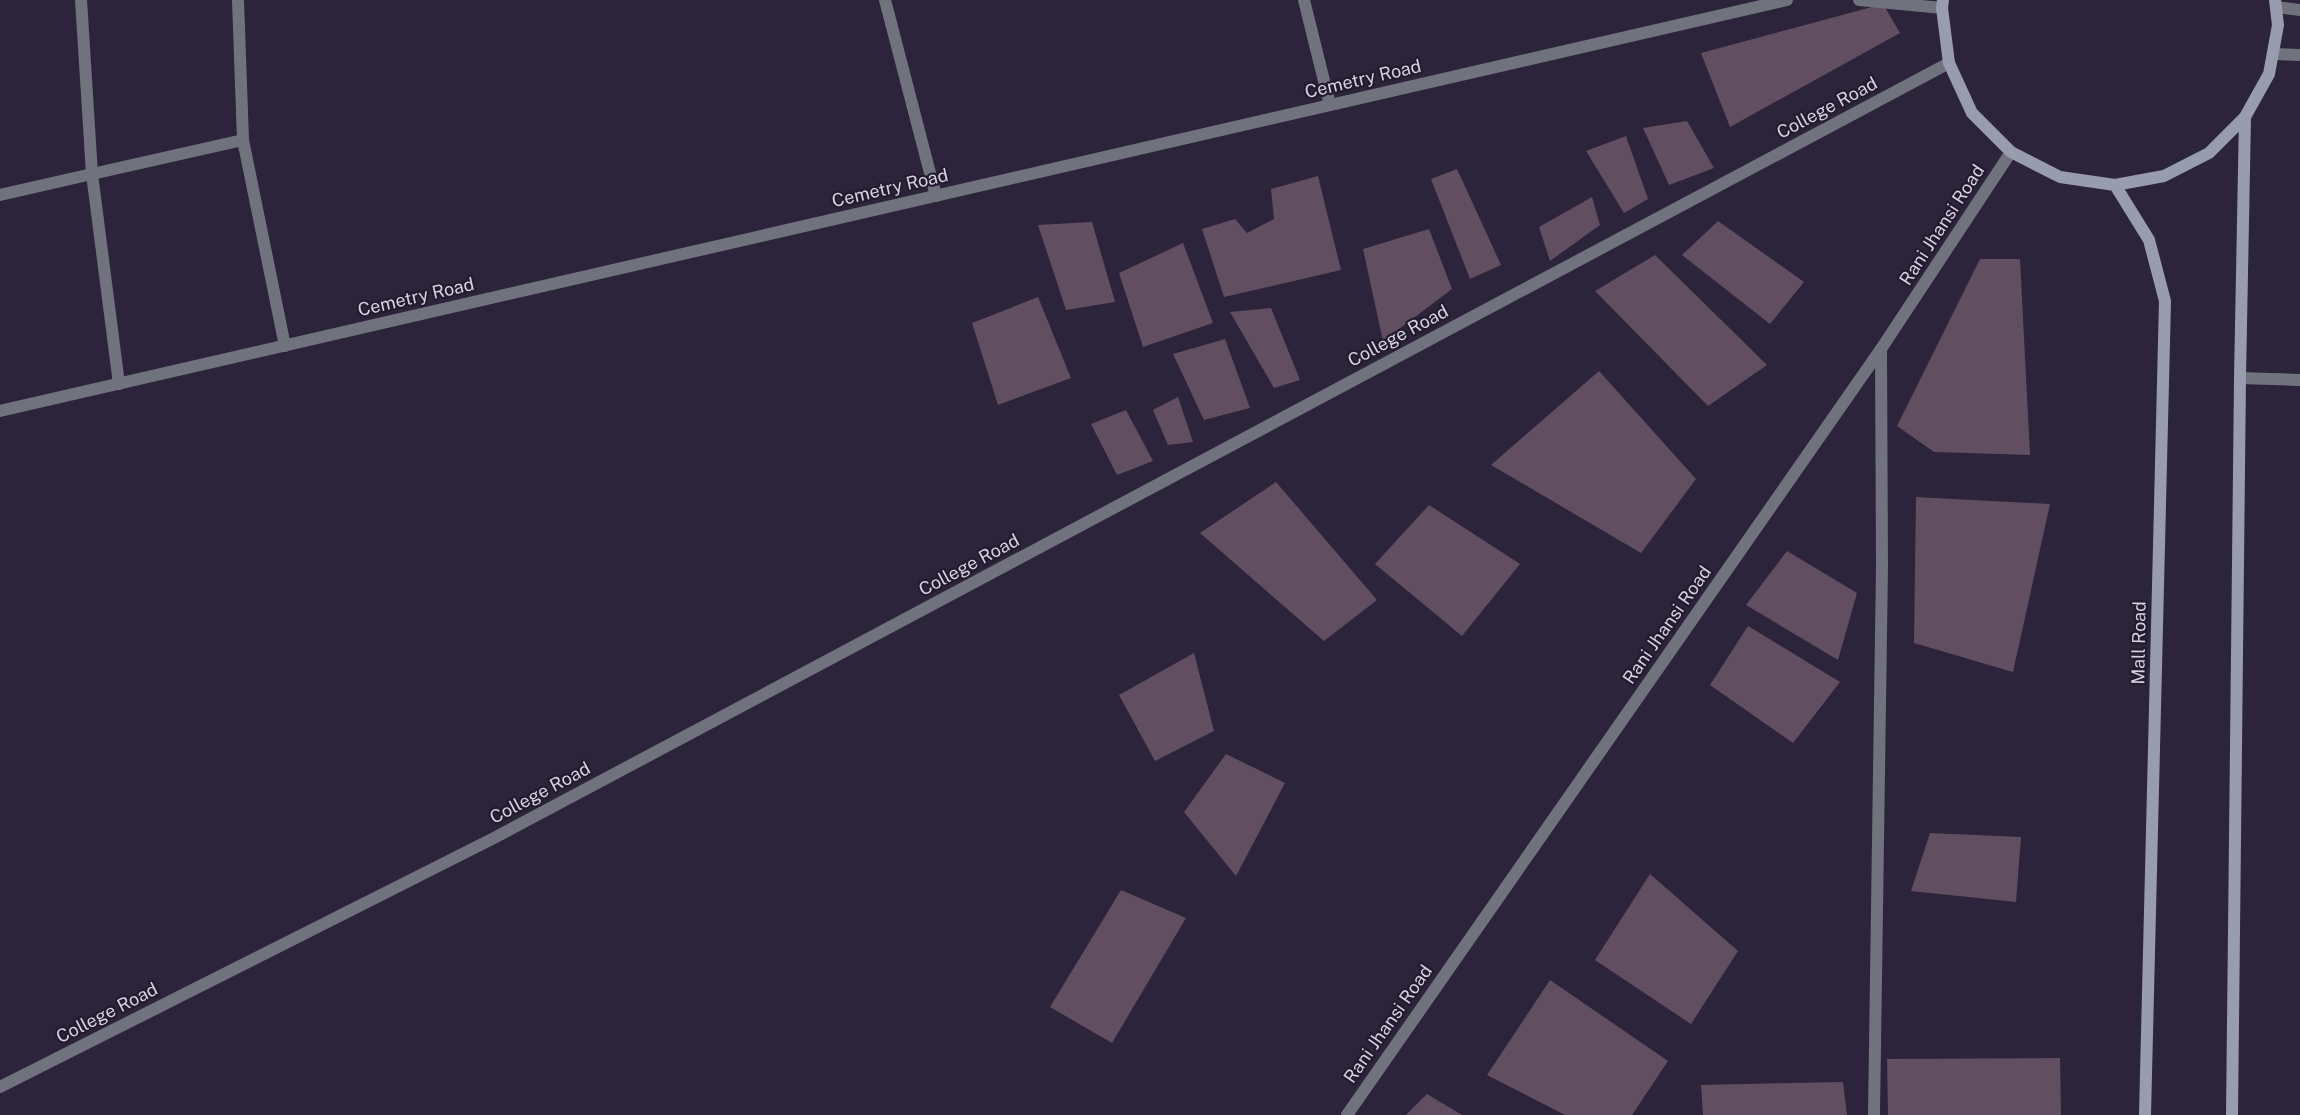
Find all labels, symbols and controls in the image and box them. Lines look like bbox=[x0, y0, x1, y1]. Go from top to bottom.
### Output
street label: Cemetry Road bbox=[1303, 55, 1423, 102]
street label: College Road bbox=[1773, 72, 1881, 143]
street label: Rani Jhansi Road bbox=[1895, 161, 1988, 289]
street label: Cemetry Road bbox=[830, 164, 950, 211]
street label: Cemetry Road bbox=[356, 273, 476, 320]
street label: College Road bbox=[1344, 300, 1452, 371]
street label: College Road bbox=[915, 529, 1023, 600]
street label: Rani Jhansi Road bbox=[1618, 562, 1715, 688]
street label: Mall Road bbox=[2127, 601, 2150, 685]
street label: College Road bbox=[486, 757, 594, 828]
street label: Rani Jhansi Road bbox=[1339, 961, 1436, 1087]
street label: College Road bbox=[53, 978, 161, 1047]

